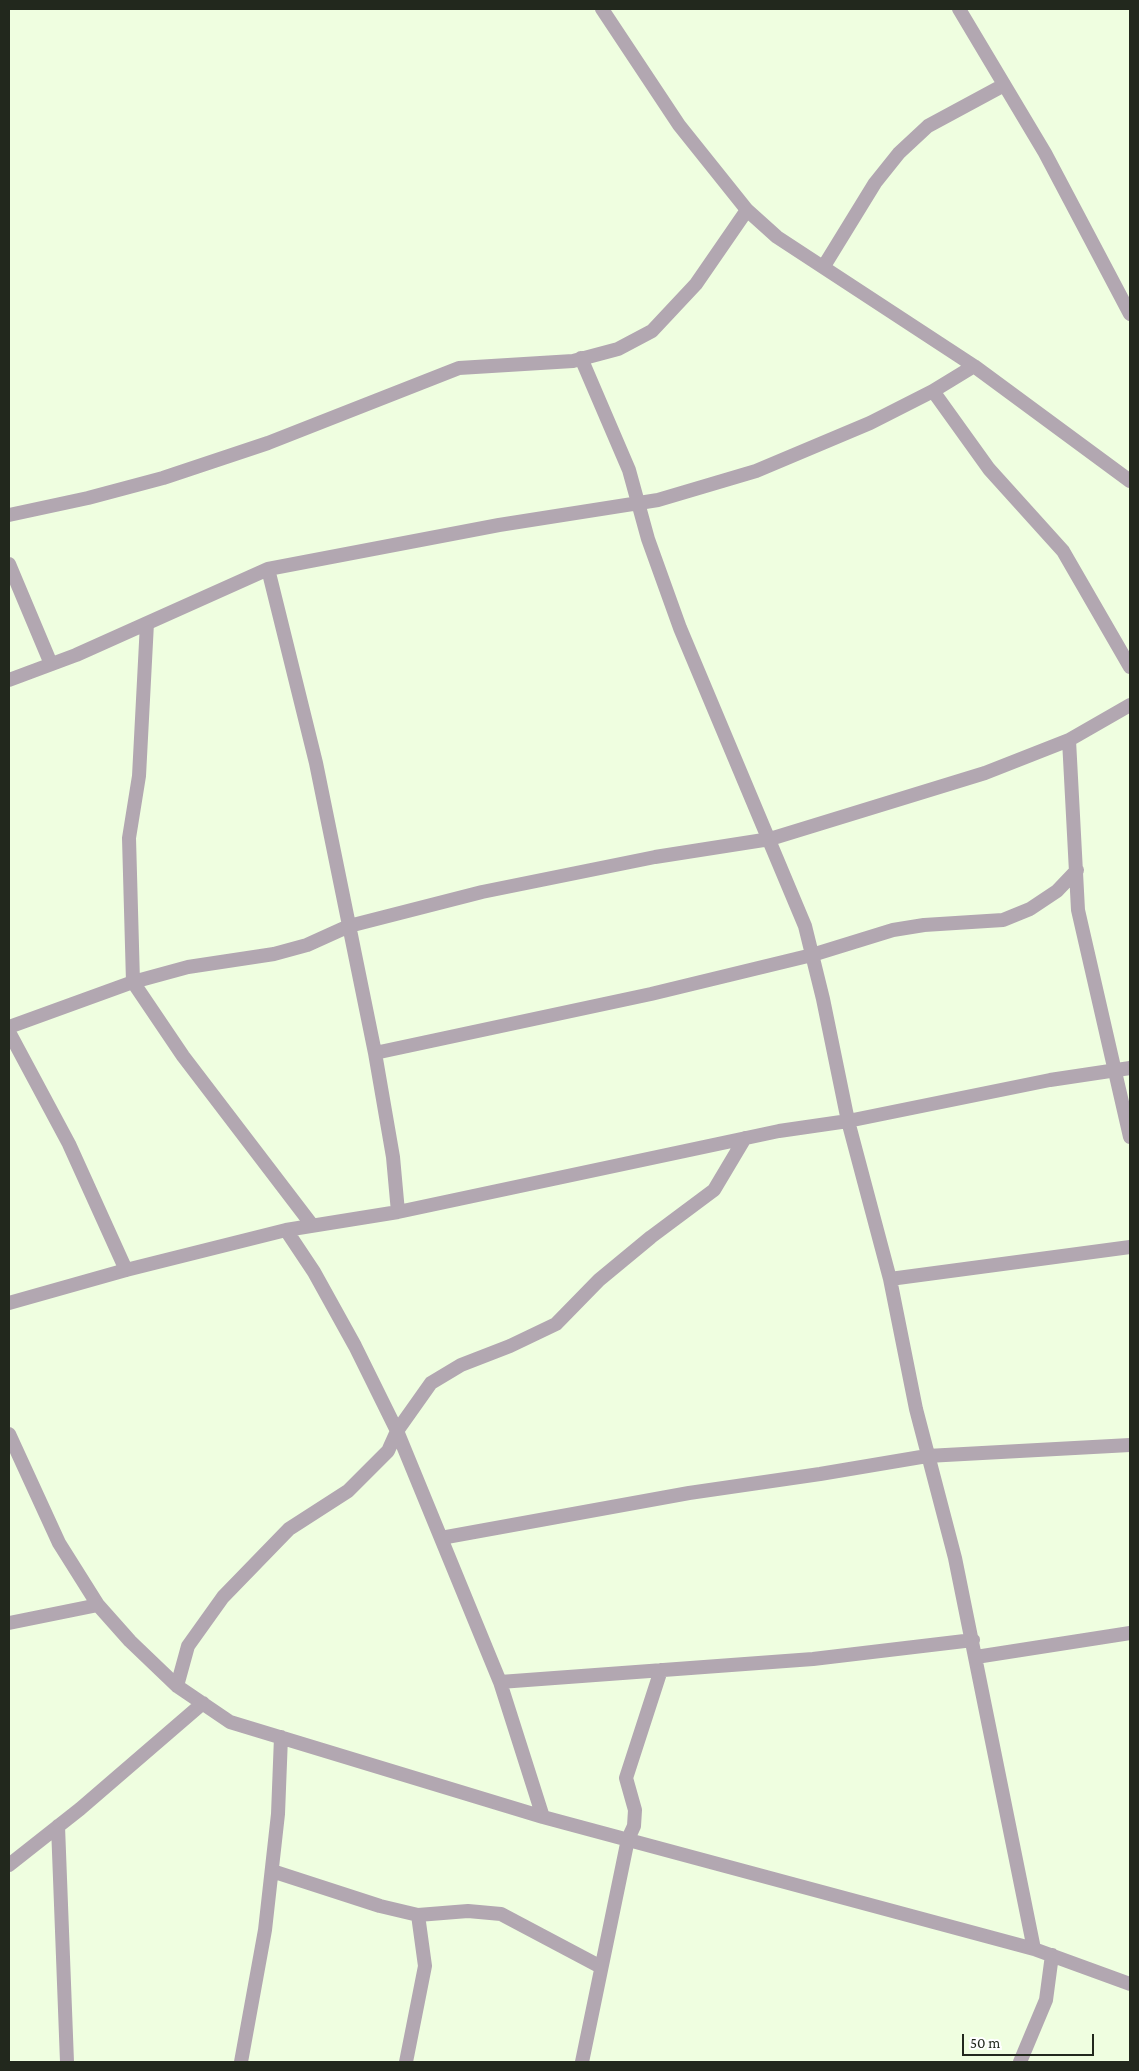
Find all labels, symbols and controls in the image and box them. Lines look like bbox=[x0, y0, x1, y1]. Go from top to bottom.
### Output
scale bar bbox=[964, 2024, 1096, 2056]
text: 50 m bbox=[970, 2035, 1000, 2051]

